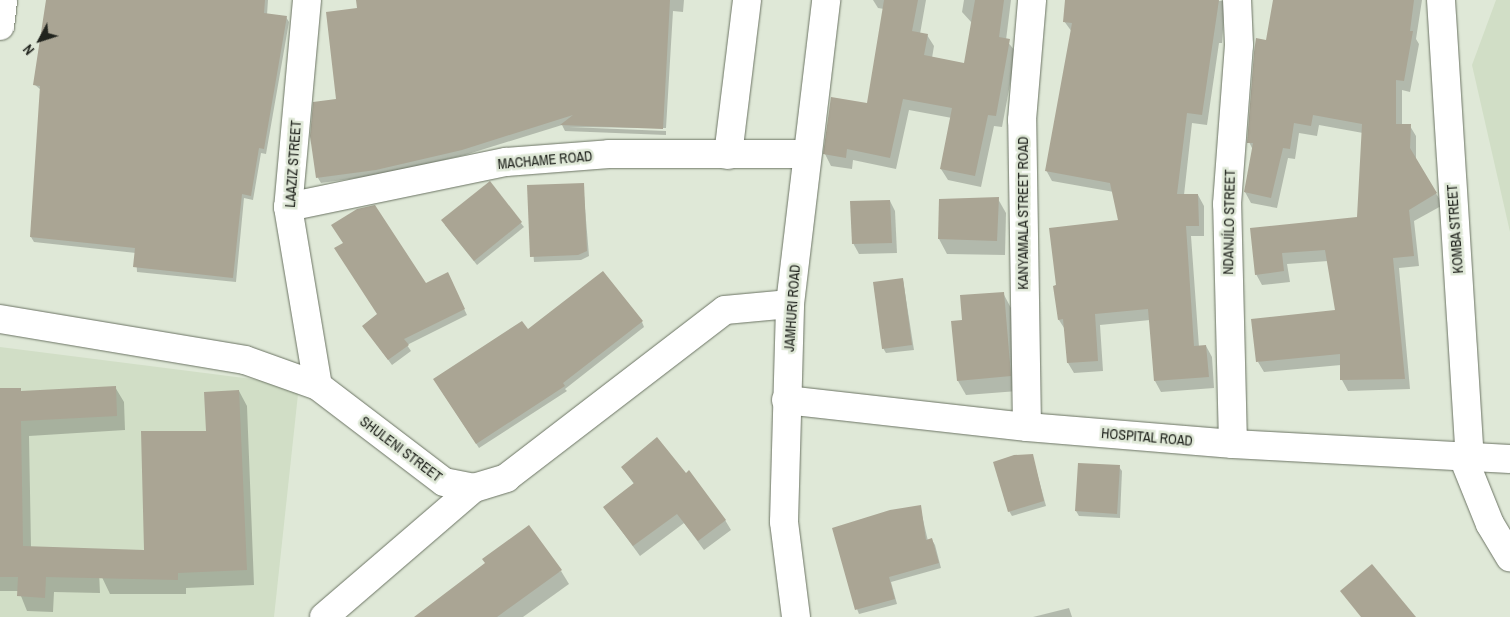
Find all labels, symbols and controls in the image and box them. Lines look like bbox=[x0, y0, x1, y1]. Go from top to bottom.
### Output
north arrow bbox=[15, 15, 65, 65]
text: N bbox=[19, 41, 38, 59]
street label: LAAZIZ STREET bbox=[282, 120, 304, 208]
street label: KANYAMALA STREET ROAD bbox=[1015, 136, 1031, 290]
street label: MACHAME ROAD bbox=[497, 147, 593, 173]
street label: NDANJÍLO STREET bbox=[1220, 169, 1238, 275]
street label: KOMBA STREET bbox=[1443, 184, 1467, 274]
street label: JAMHURI ROAD bbox=[781, 264, 803, 352]
street label: SHULENI STREET bbox=[357, 413, 445, 485]
street label: HOSPITAL ROAD bbox=[1100, 425, 1194, 449]

